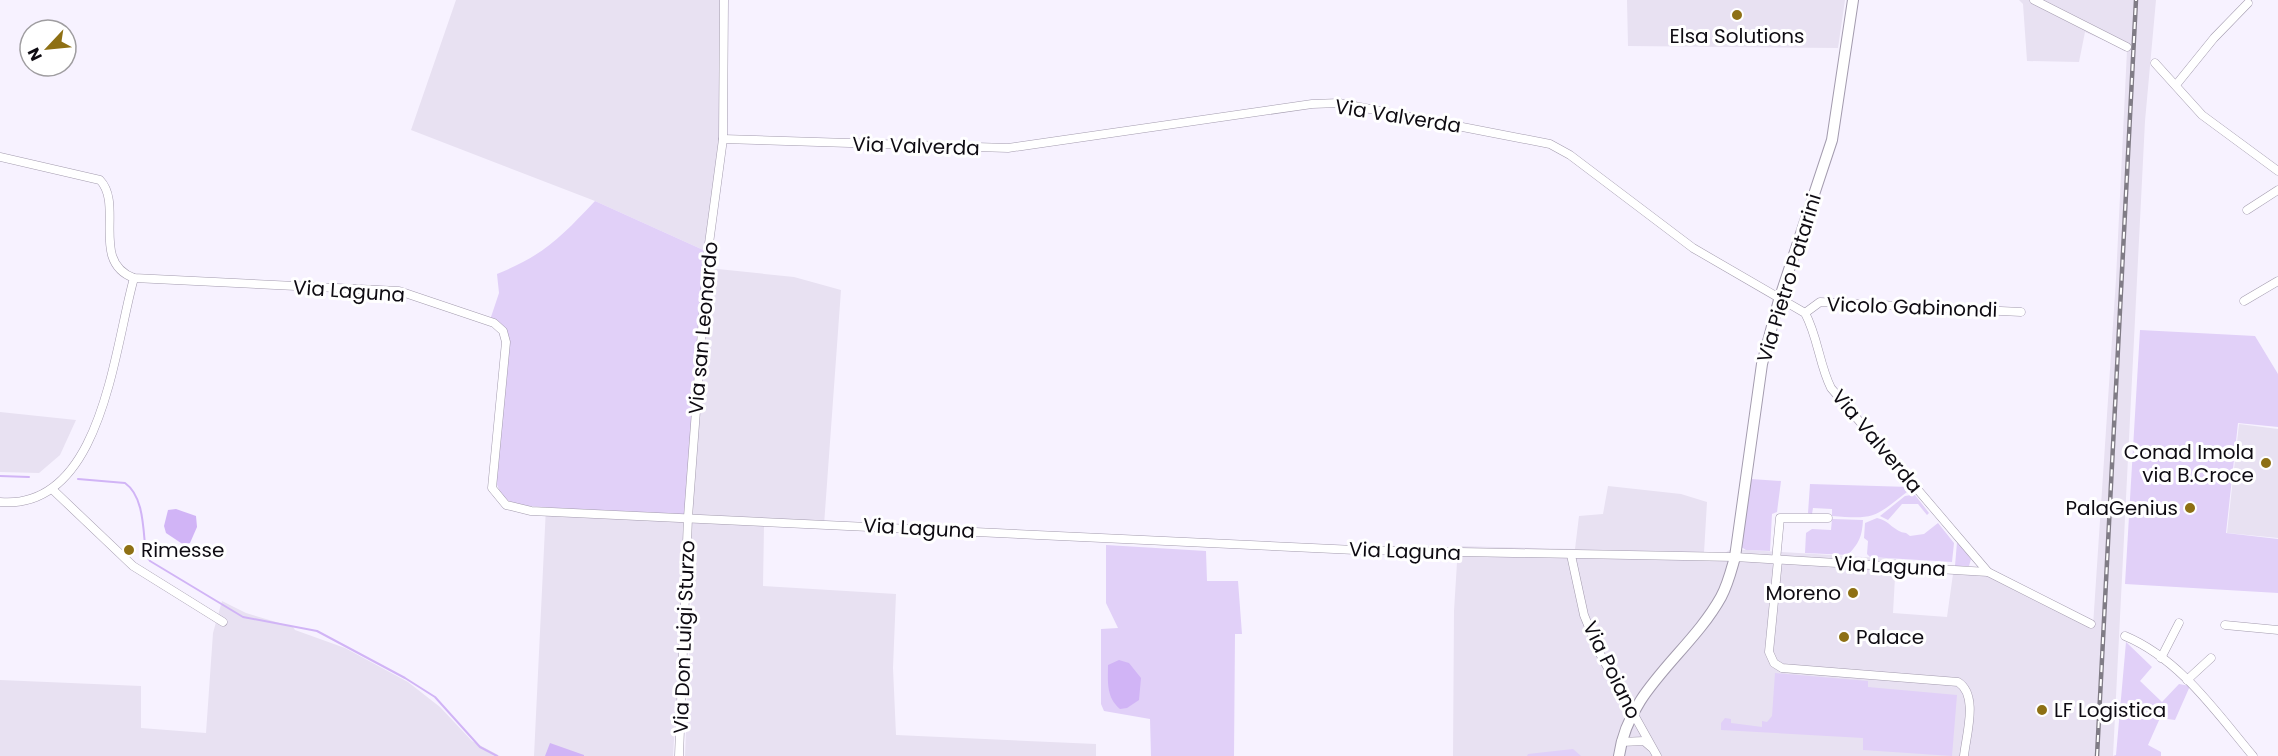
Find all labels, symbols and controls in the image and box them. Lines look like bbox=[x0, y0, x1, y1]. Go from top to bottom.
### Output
marker: Elsa Solutions bbox=[1730, 8, 1744, 22]
north arrow bbox=[18, 18, 78, 78]
place label: Elsa Solutions bbox=[1670, 22, 1804, 50]
text: N bbox=[22, 44, 48, 65]
street label: Via Valverda bbox=[1333, 92, 1463, 140]
street label: Via Valverda bbox=[852, 130, 980, 162]
street label: Via Pietro Patarini bbox=[1750, 190, 1828, 366]
street label: Via san Leonardo bbox=[681, 240, 725, 416]
street label: Via Laguna bbox=[292, 273, 406, 309]
street label: Vicolo Gabinondi bbox=[1826, 290, 1998, 324]
street label: Via Valverda bbox=[1825, 383, 1929, 499]
place label: Conad Imola via B.Croce bbox=[2124, 438, 2254, 489]
marker: Conad Imola via B.Croce bbox=[2259, 456, 2273, 470]
place label: PalaGenius bbox=[2066, 494, 2178, 522]
marker: PalaGenius bbox=[2183, 501, 2197, 515]
street label: Via Laguna bbox=[862, 511, 976, 545]
street label: Via Laguna bbox=[1348, 535, 1462, 567]
place label: Rimesse bbox=[141, 536, 224, 564]
street label: Via Don Luigi Sturzo bbox=[667, 540, 701, 734]
marker: Rimesse bbox=[122, 543, 136, 557]
street label: Via Laguna bbox=[1833, 549, 1947, 583]
place label: Moreno bbox=[1766, 579, 1841, 607]
marker: Moreno bbox=[1846, 586, 1860, 600]
street label: Via Poiano bbox=[1576, 616, 1648, 724]
place label: Palace bbox=[1856, 623, 1924, 651]
marker: Palace bbox=[1837, 630, 1851, 644]
place label: LF Logistica bbox=[2054, 696, 2166, 724]
marker: LF Logistica bbox=[2035, 703, 2049, 717]

